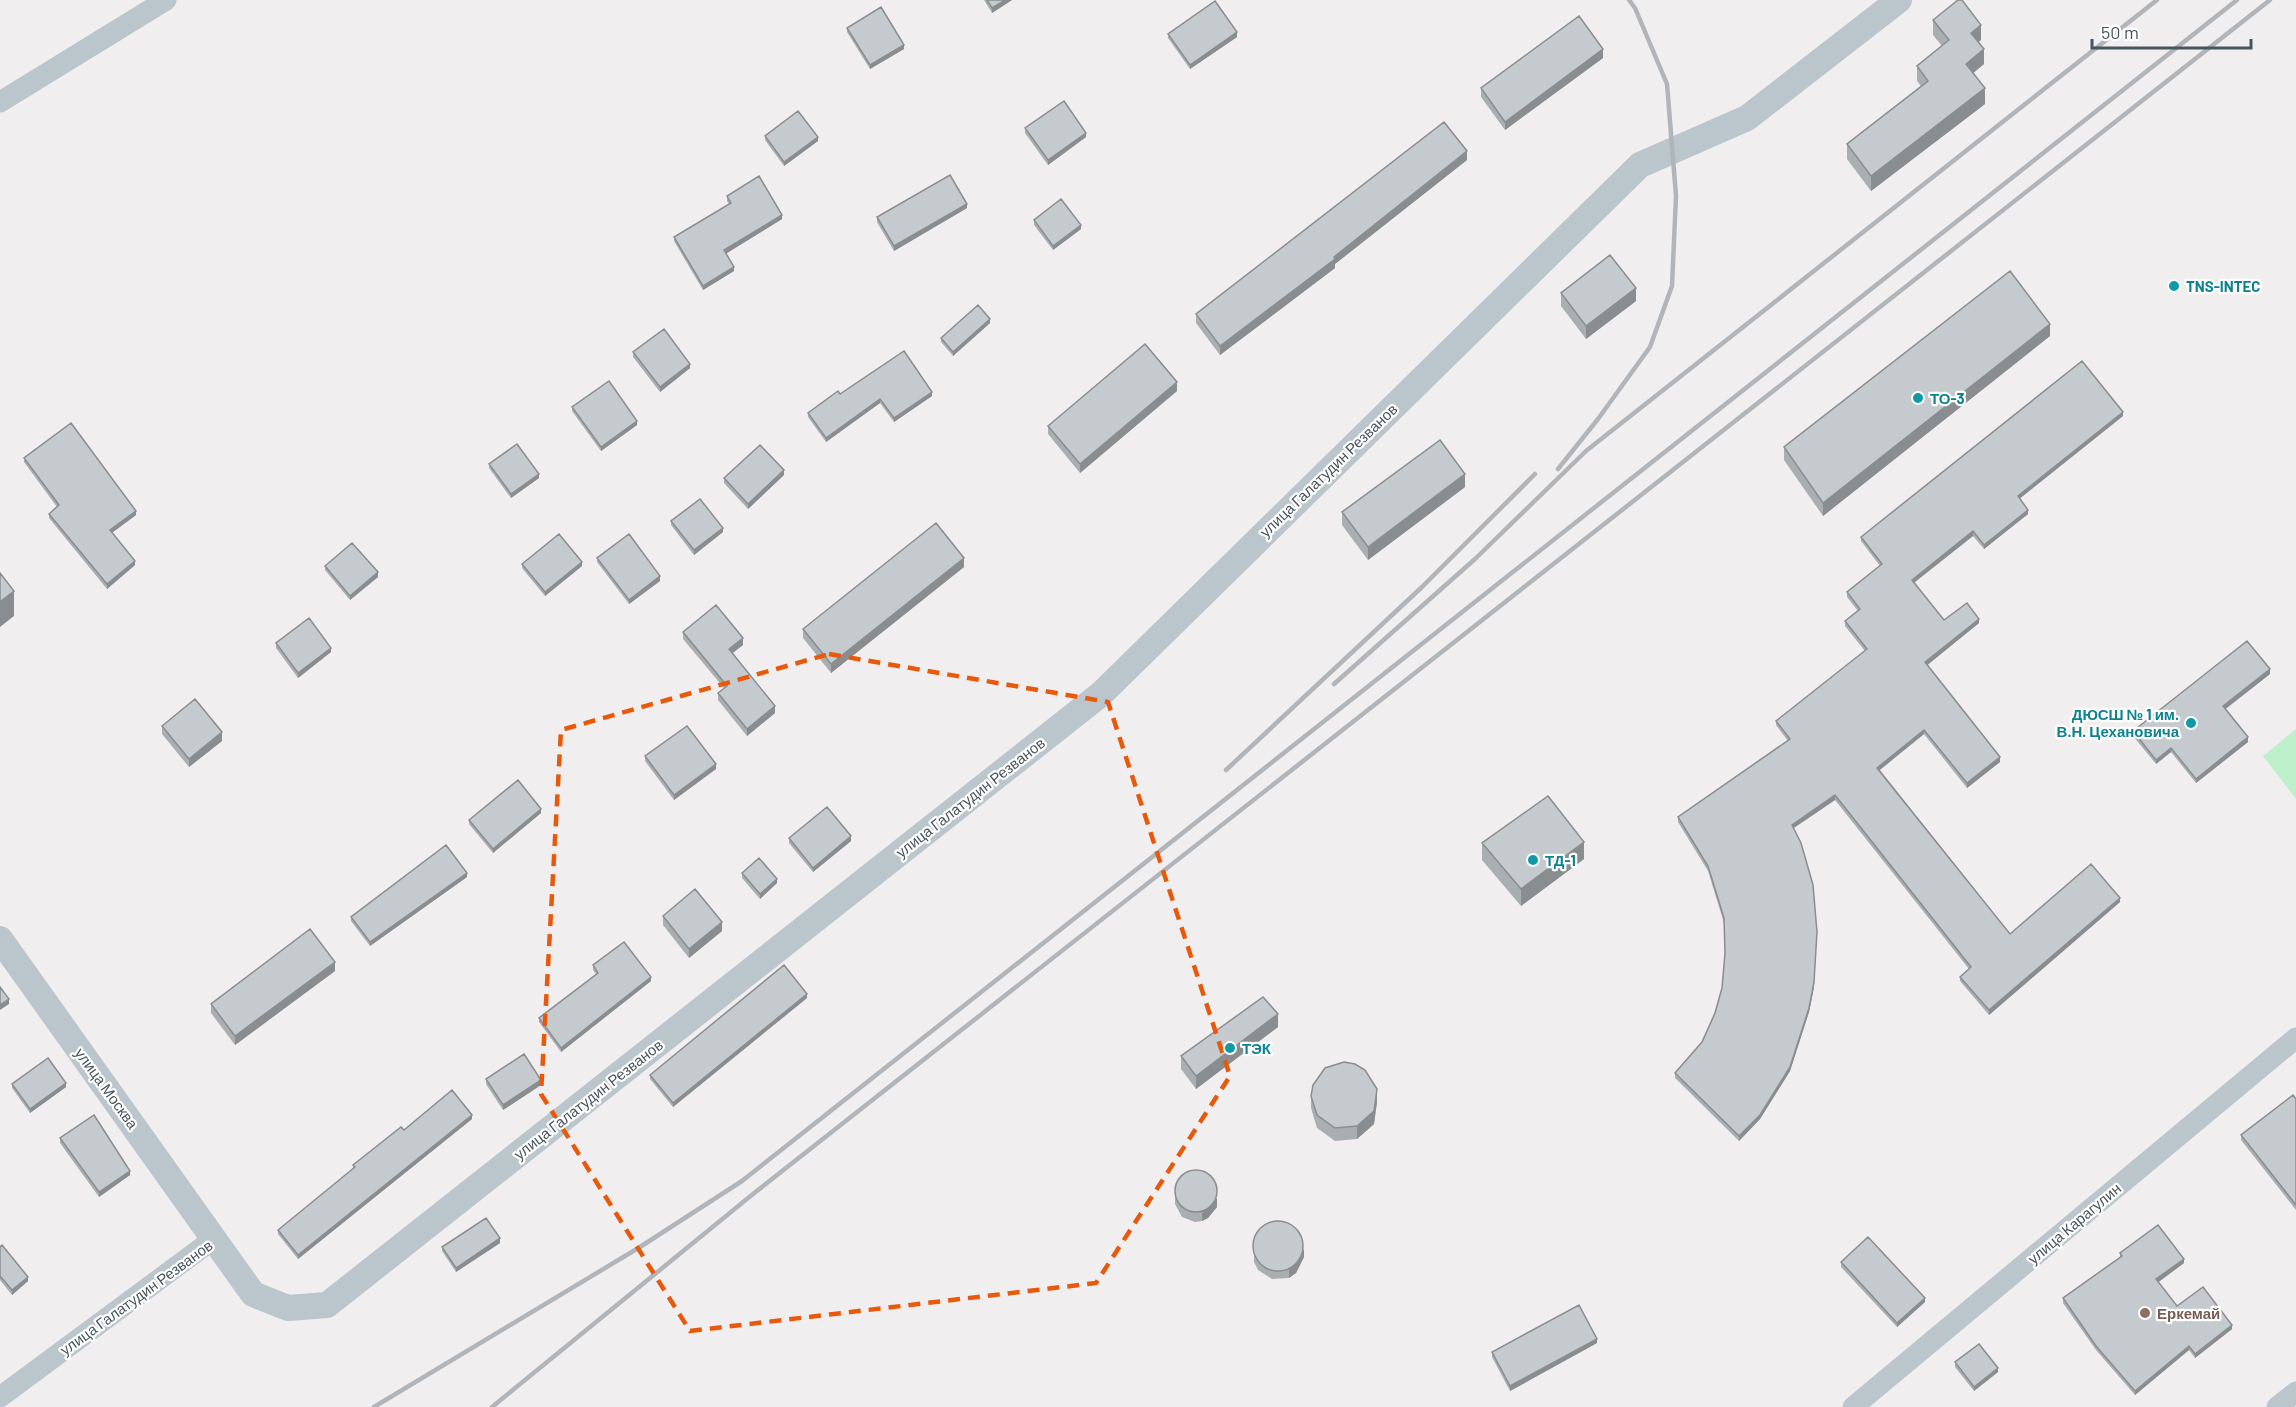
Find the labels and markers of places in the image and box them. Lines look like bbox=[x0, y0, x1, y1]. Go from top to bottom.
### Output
place label: TNS-INTEC bbox=[2186, 277, 2260, 295]
marker: TNS-INTEC bbox=[2167, 279, 2181, 293]
place label: ТО-3 bbox=[1930, 389, 1965, 407]
marker: ТО-3 bbox=[1911, 391, 1925, 405]
place label: ДЮСШ № 1 им. В.Н. Цехановича bbox=[2057, 705, 2180, 740]
marker: ДЮСШ № 1 им. В.Н. Цехановича bbox=[2184, 716, 2198, 730]
place label: ТД-1 bbox=[1545, 851, 1576, 869]
marker: ТД-1 bbox=[1526, 853, 1540, 867]
place label: ТЭК bbox=[1242, 1039, 1272, 1057]
marker: ТЭК bbox=[1223, 1041, 1237, 1055]
place label: Еркемай bbox=[2157, 1304, 2220, 1322]
marker: Еркемай bbox=[2138, 1306, 2152, 1320]

